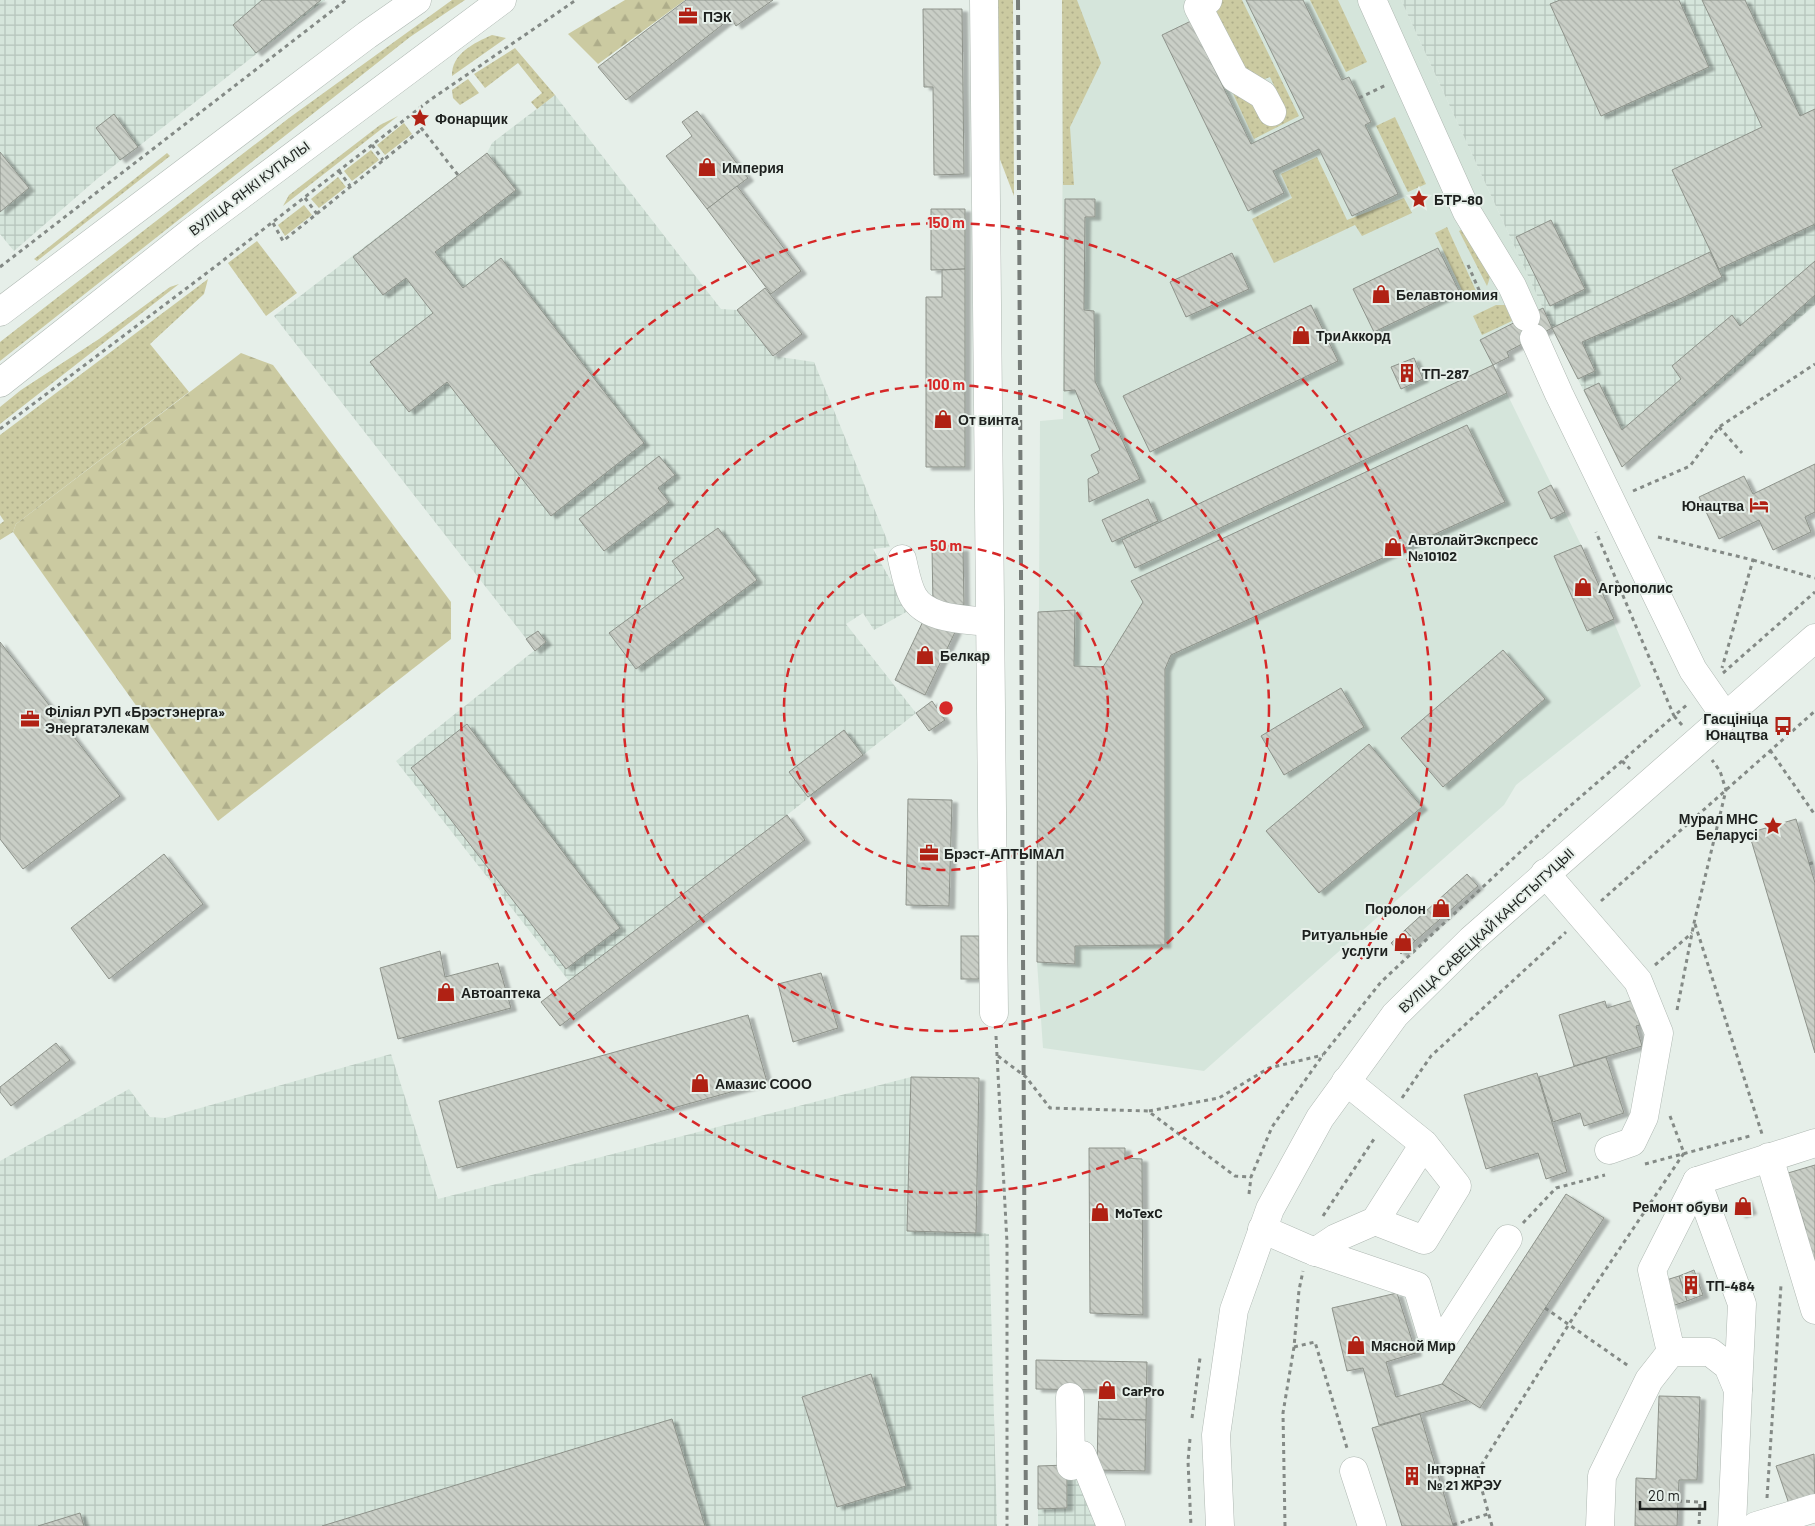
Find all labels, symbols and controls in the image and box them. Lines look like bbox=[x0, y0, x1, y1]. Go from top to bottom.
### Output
office icon: ПЭК bbox=[677, 5, 699, 27]
place label: ПЭК bbox=[703, 8, 732, 25]
place icon: Фонарщик bbox=[409, 107, 431, 129]
place label: Фонарщик bbox=[435, 110, 509, 127]
street label: ВУЛІЦА ЯНКІ КУПАЛЫ bbox=[185, 137, 313, 239]
shop icon: Империя bbox=[696, 156, 718, 178]
place label: Империя bbox=[722, 159, 784, 176]
place icon: БТР-80 bbox=[1408, 188, 1430, 210]
place label: БТР-80 bbox=[1434, 191, 1483, 208]
text: 150 m bbox=[927, 213, 965, 231]
shop icon: Белавтономия bbox=[1370, 283, 1392, 305]
place label: Белавтономия bbox=[1396, 286, 1498, 303]
shop icon: ТриАккорд bbox=[1290, 324, 1312, 346]
place label: ТриАккорд bbox=[1316, 327, 1391, 344]
building icon: ТП-287 bbox=[1396, 362, 1418, 384]
place label: ТП-287 bbox=[1422, 365, 1469, 382]
text: 100 m bbox=[927, 375, 965, 393]
shop icon: От винта bbox=[932, 408, 954, 430]
place label: От винта bbox=[958, 411, 1019, 428]
hotel icon: Юнацтва bbox=[1748, 494, 1770, 516]
place label: Юнацтва bbox=[1682, 497, 1744, 514]
place label: АвтолайтЭкспресс №10102 bbox=[1408, 531, 1539, 564]
text: 50 m bbox=[930, 536, 962, 554]
shop icon: АвтолайтЭкспресс №10102 bbox=[1382, 536, 1404, 558]
shop icon: Агрополис bbox=[1572, 576, 1594, 598]
place label: Агрополис bbox=[1598, 579, 1673, 596]
shop icon: Белкар bbox=[914, 644, 936, 666]
place label: Белкар bbox=[940, 647, 990, 664]
centre of rings bbox=[937, 699, 955, 717]
place label: Філіял РУП «Брэстэнерга» Энергатэлекам bbox=[45, 703, 225, 736]
office icon: Філіял РУП «Брэстэнерга» Энергатэлекам bbox=[19, 708, 41, 730]
place label: Гасцініца Юнацтва bbox=[1703, 710, 1768, 743]
bus stop icon: Гасцініца Юнацтва bbox=[1772, 715, 1794, 737]
place label: Мурал МНС Беларусі bbox=[1679, 810, 1758, 843]
place icon: Мурал МНС Беларусі bbox=[1762, 815, 1784, 837]
office icon: Брэст-АПТЫМАЛ bbox=[918, 842, 940, 864]
street label: ВУЛІЦА САВЕЦКАЙ КАНСТЫТУЦЫІ bbox=[1395, 844, 1577, 1016]
place label: Брэст-АПТЫМАЛ bbox=[944, 845, 1064, 862]
shop icon: Поролон bbox=[1430, 897, 1452, 919]
place label: Поролон bbox=[1365, 900, 1426, 917]
place label: Ритуальные услуги bbox=[1302, 926, 1388, 959]
shop icon: Ритуальные услуги bbox=[1392, 931, 1414, 953]
shop icon: Автоаптека bbox=[435, 981, 457, 1003]
place label: Автоаптека bbox=[461, 984, 541, 1001]
shop icon: Амазис СООО bbox=[689, 1072, 711, 1094]
place label: Амазис СООО bbox=[715, 1075, 812, 1092]
shop icon: Ремонт обуви bbox=[1732, 1195, 1754, 1217]
place label: Ремонт обуви bbox=[1633, 1198, 1728, 1215]
shop icon: MoTexC bbox=[1089, 1201, 1111, 1223]
place label: MoTexC bbox=[1115, 1204, 1163, 1221]
building icon: ТП-484 bbox=[1680, 1274, 1702, 1296]
place label: ТП-484 bbox=[1706, 1277, 1755, 1294]
shop icon: Мясной Мир bbox=[1345, 1334, 1367, 1356]
place label: Мясной Мир bbox=[1371, 1337, 1456, 1354]
shop icon: CarPro bbox=[1096, 1379, 1118, 1401]
place label: CarPro bbox=[1122, 1382, 1165, 1399]
place label: Інтэрнат № 21 ЖРЭУ bbox=[1427, 1460, 1502, 1493]
building icon: Інтэрнат № 21 ЖРЭУ bbox=[1401, 1465, 1423, 1487]
scale bar bbox=[1640, 1478, 1705, 1510]
text: 20 m bbox=[1648, 1486, 1680, 1504]

